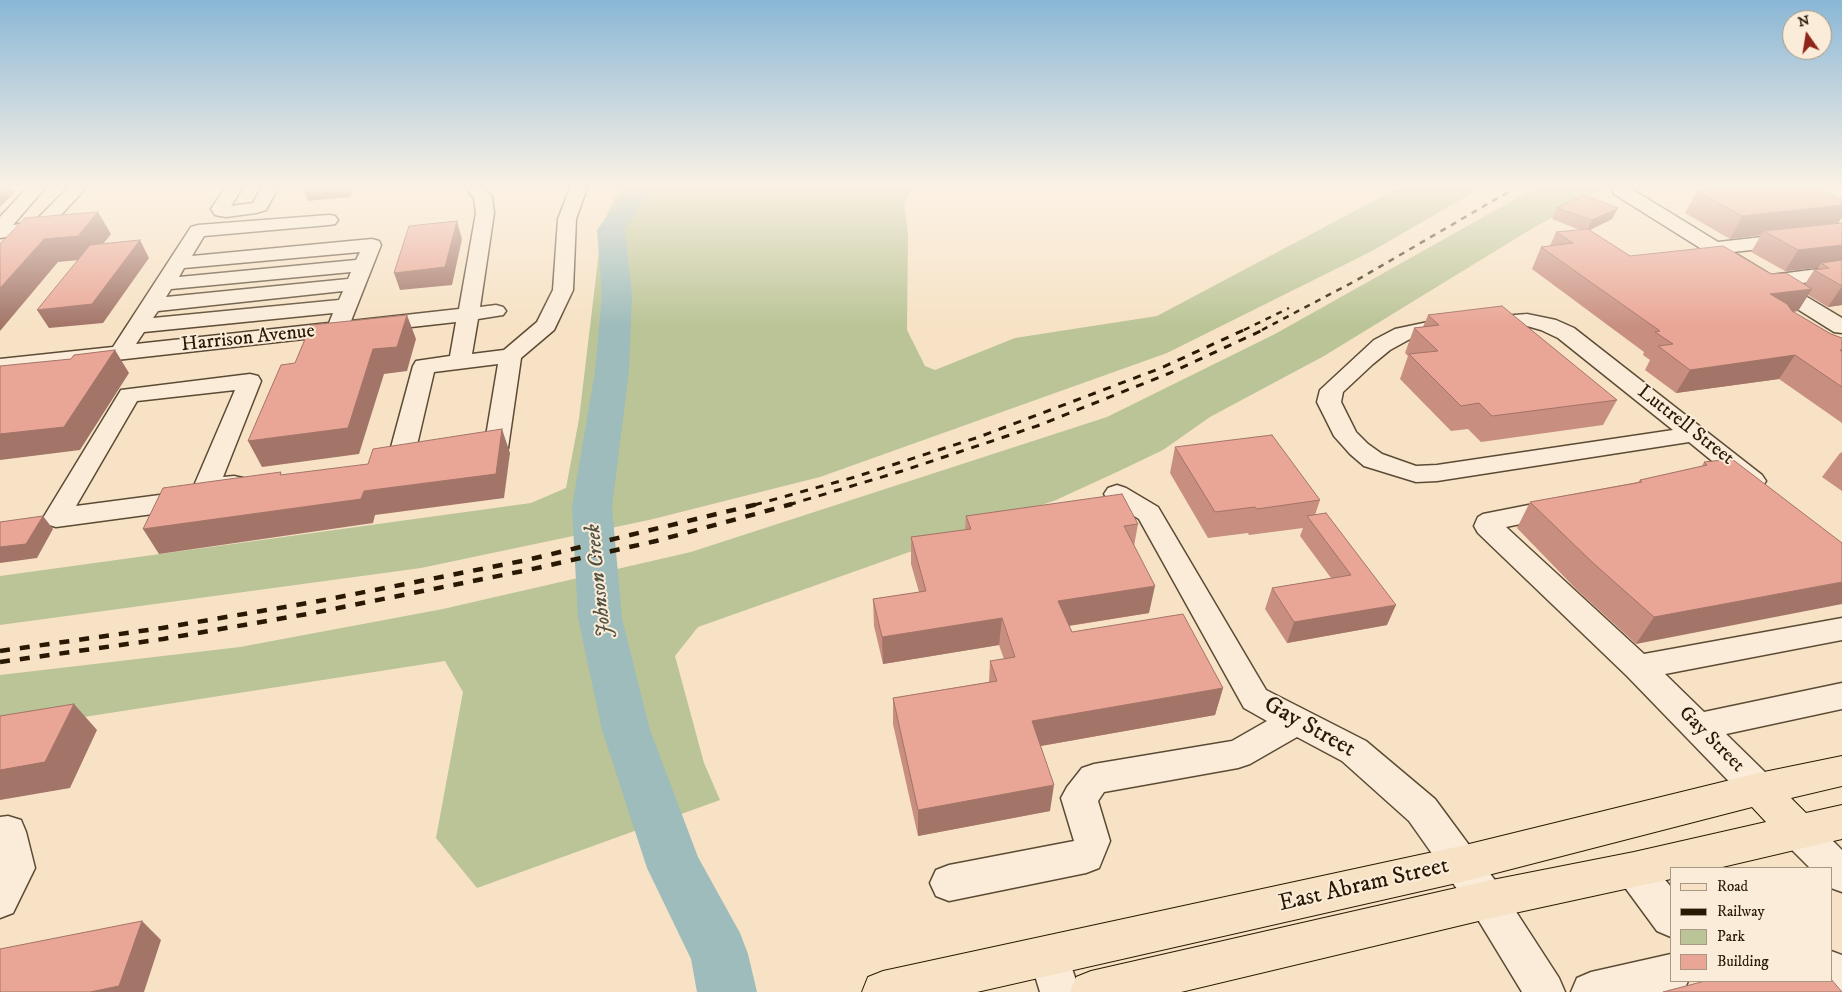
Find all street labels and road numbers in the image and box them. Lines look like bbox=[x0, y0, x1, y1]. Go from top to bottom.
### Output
street label: Harrison Avenue bbox=[180, 320, 316, 358]
street label: Luttrell Street bbox=[1632, 381, 1738, 471]
street label: Gay Street bbox=[1258, 691, 1360, 765]
street label: Gay Street bbox=[1673, 702, 1749, 778]
street label: East Abram Street bbox=[1276, 852, 1452, 920]

